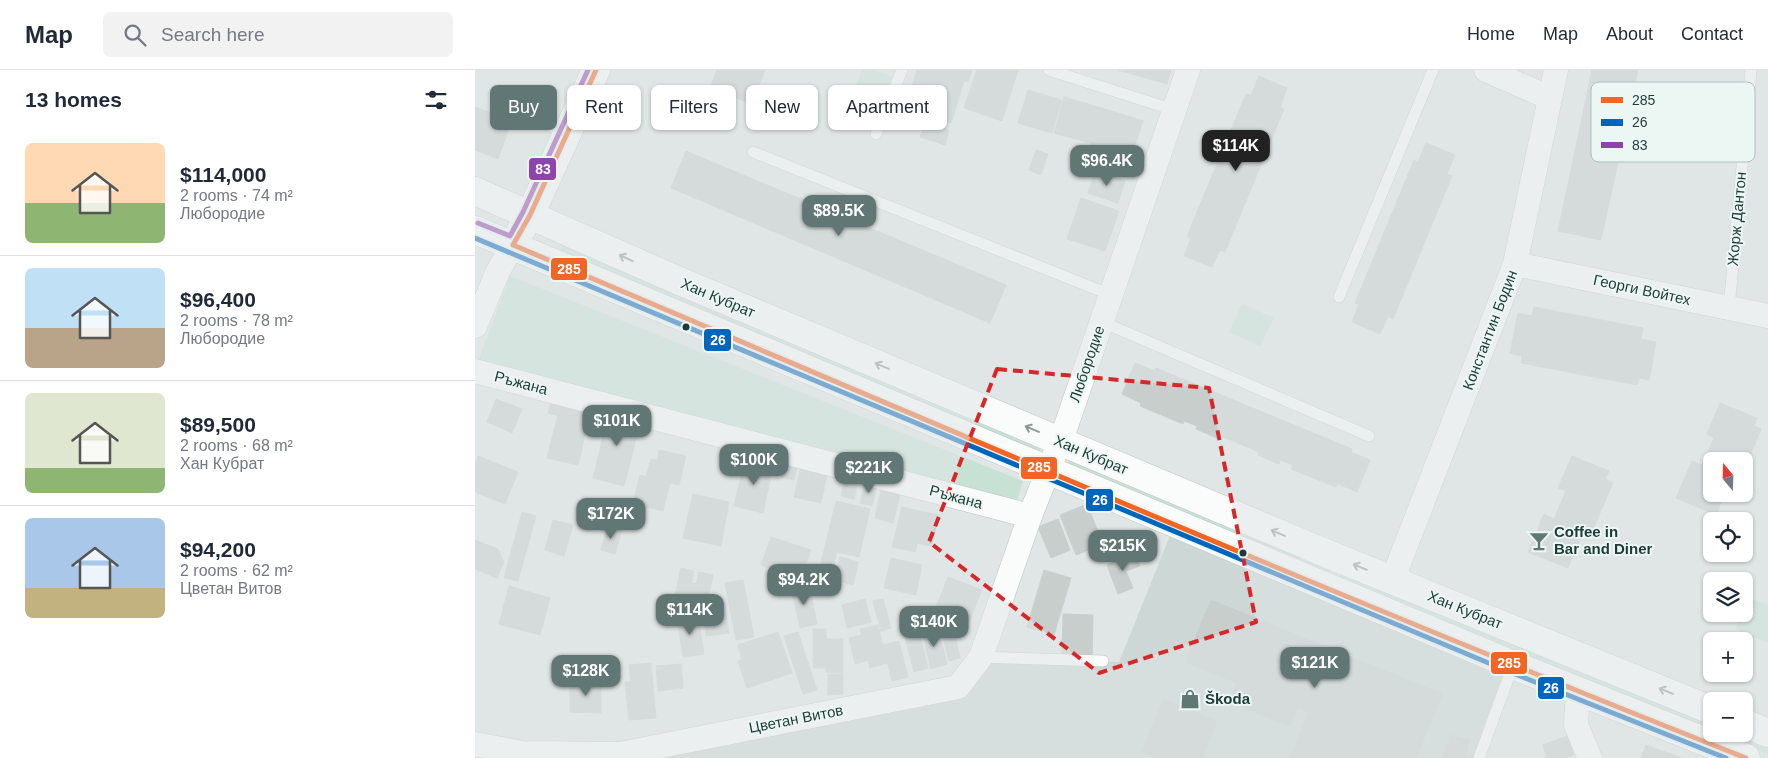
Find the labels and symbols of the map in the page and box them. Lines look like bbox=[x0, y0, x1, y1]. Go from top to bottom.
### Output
legend bbox=[1591, 82, 1755, 162]
text: 285 bbox=[1632, 92, 1656, 108]
text: 26 bbox=[1632, 114, 1648, 130]
pin: $114K bbox=[1201, 129, 1271, 172]
text: 83 bbox=[1632, 137, 1648, 153]
pin: $96.4K bbox=[1066, 144, 1148, 187]
line badge: 83 bbox=[528, 157, 557, 181]
text: 83 bbox=[535, 161, 551, 177]
street label: Жорж Дантон bbox=[1724, 171, 1749, 267]
pin: $89.5K bbox=[798, 194, 880, 237]
one-way arrow bbox=[619, 252, 634, 262]
line badge: 285 bbox=[550, 257, 588, 281]
text: 285 bbox=[557, 261, 581, 277]
street label: Константин Бодин bbox=[1459, 267, 1520, 392]
street label: Георги Войтех bbox=[1592, 271, 1693, 308]
street label: Хан Кубрат bbox=[678, 274, 758, 321]
unlabelled marker bbox=[681, 322, 691, 332]
street label: Любородие bbox=[1065, 323, 1108, 404]
line badge: 26 bbox=[703, 328, 732, 352]
text: 26 bbox=[710, 332, 726, 348]
one-way arrow bbox=[875, 361, 890, 371]
street label: Ръжана bbox=[493, 367, 550, 398]
pin: $101K bbox=[582, 404, 652, 447]
one-way arrow bbox=[1025, 424, 1040, 434]
street label: Хан Кубрат bbox=[1051, 431, 1131, 478]
pin: $100K bbox=[719, 444, 789, 486]
pin: $221K bbox=[834, 452, 904, 494]
north arrow bbox=[1703, 452, 1753, 502]
line badge: 285 bbox=[1020, 456, 1058, 480]
text: 285 bbox=[1027, 459, 1051, 475]
street label: Ръжана bbox=[928, 481, 985, 512]
line badge: 26 bbox=[1085, 488, 1114, 512]
text: 26 bbox=[1092, 492, 1108, 508]
pin: $172K bbox=[576, 498, 646, 540]
place label: Coffee in Bar and Diner bbox=[1554, 523, 1653, 557]
one-way arrow bbox=[1271, 528, 1287, 537]
pin: $215K bbox=[1088, 530, 1158, 572]
bar icon: Coffee in Bar and Diner bbox=[1528, 530, 1550, 552]
unlabelled marker bbox=[1238, 548, 1248, 558]
one-way arrow bbox=[1353, 562, 1368, 572]
pin: $94.2K bbox=[763, 564, 845, 606]
street label: Хан Кубрат bbox=[1425, 587, 1505, 632]
pin: $114K bbox=[655, 594, 725, 636]
pin: $140K bbox=[899, 606, 969, 648]
pin: $121K bbox=[1280, 646, 1350, 689]
line badge: 285 bbox=[1490, 651, 1528, 675]
pin: $128K bbox=[551, 654, 621, 697]
text: 285 bbox=[1497, 655, 1521, 671]
line badge: 26 bbox=[1537, 676, 1565, 700]
text: 26 bbox=[1543, 680, 1559, 696]
one-way arrow bbox=[1659, 686, 1674, 695]
shop icon: Škoda bbox=[1179, 688, 1201, 710]
place label: Škoda bbox=[1205, 690, 1251, 707]
street label: Цветан Витов bbox=[747, 701, 844, 736]

